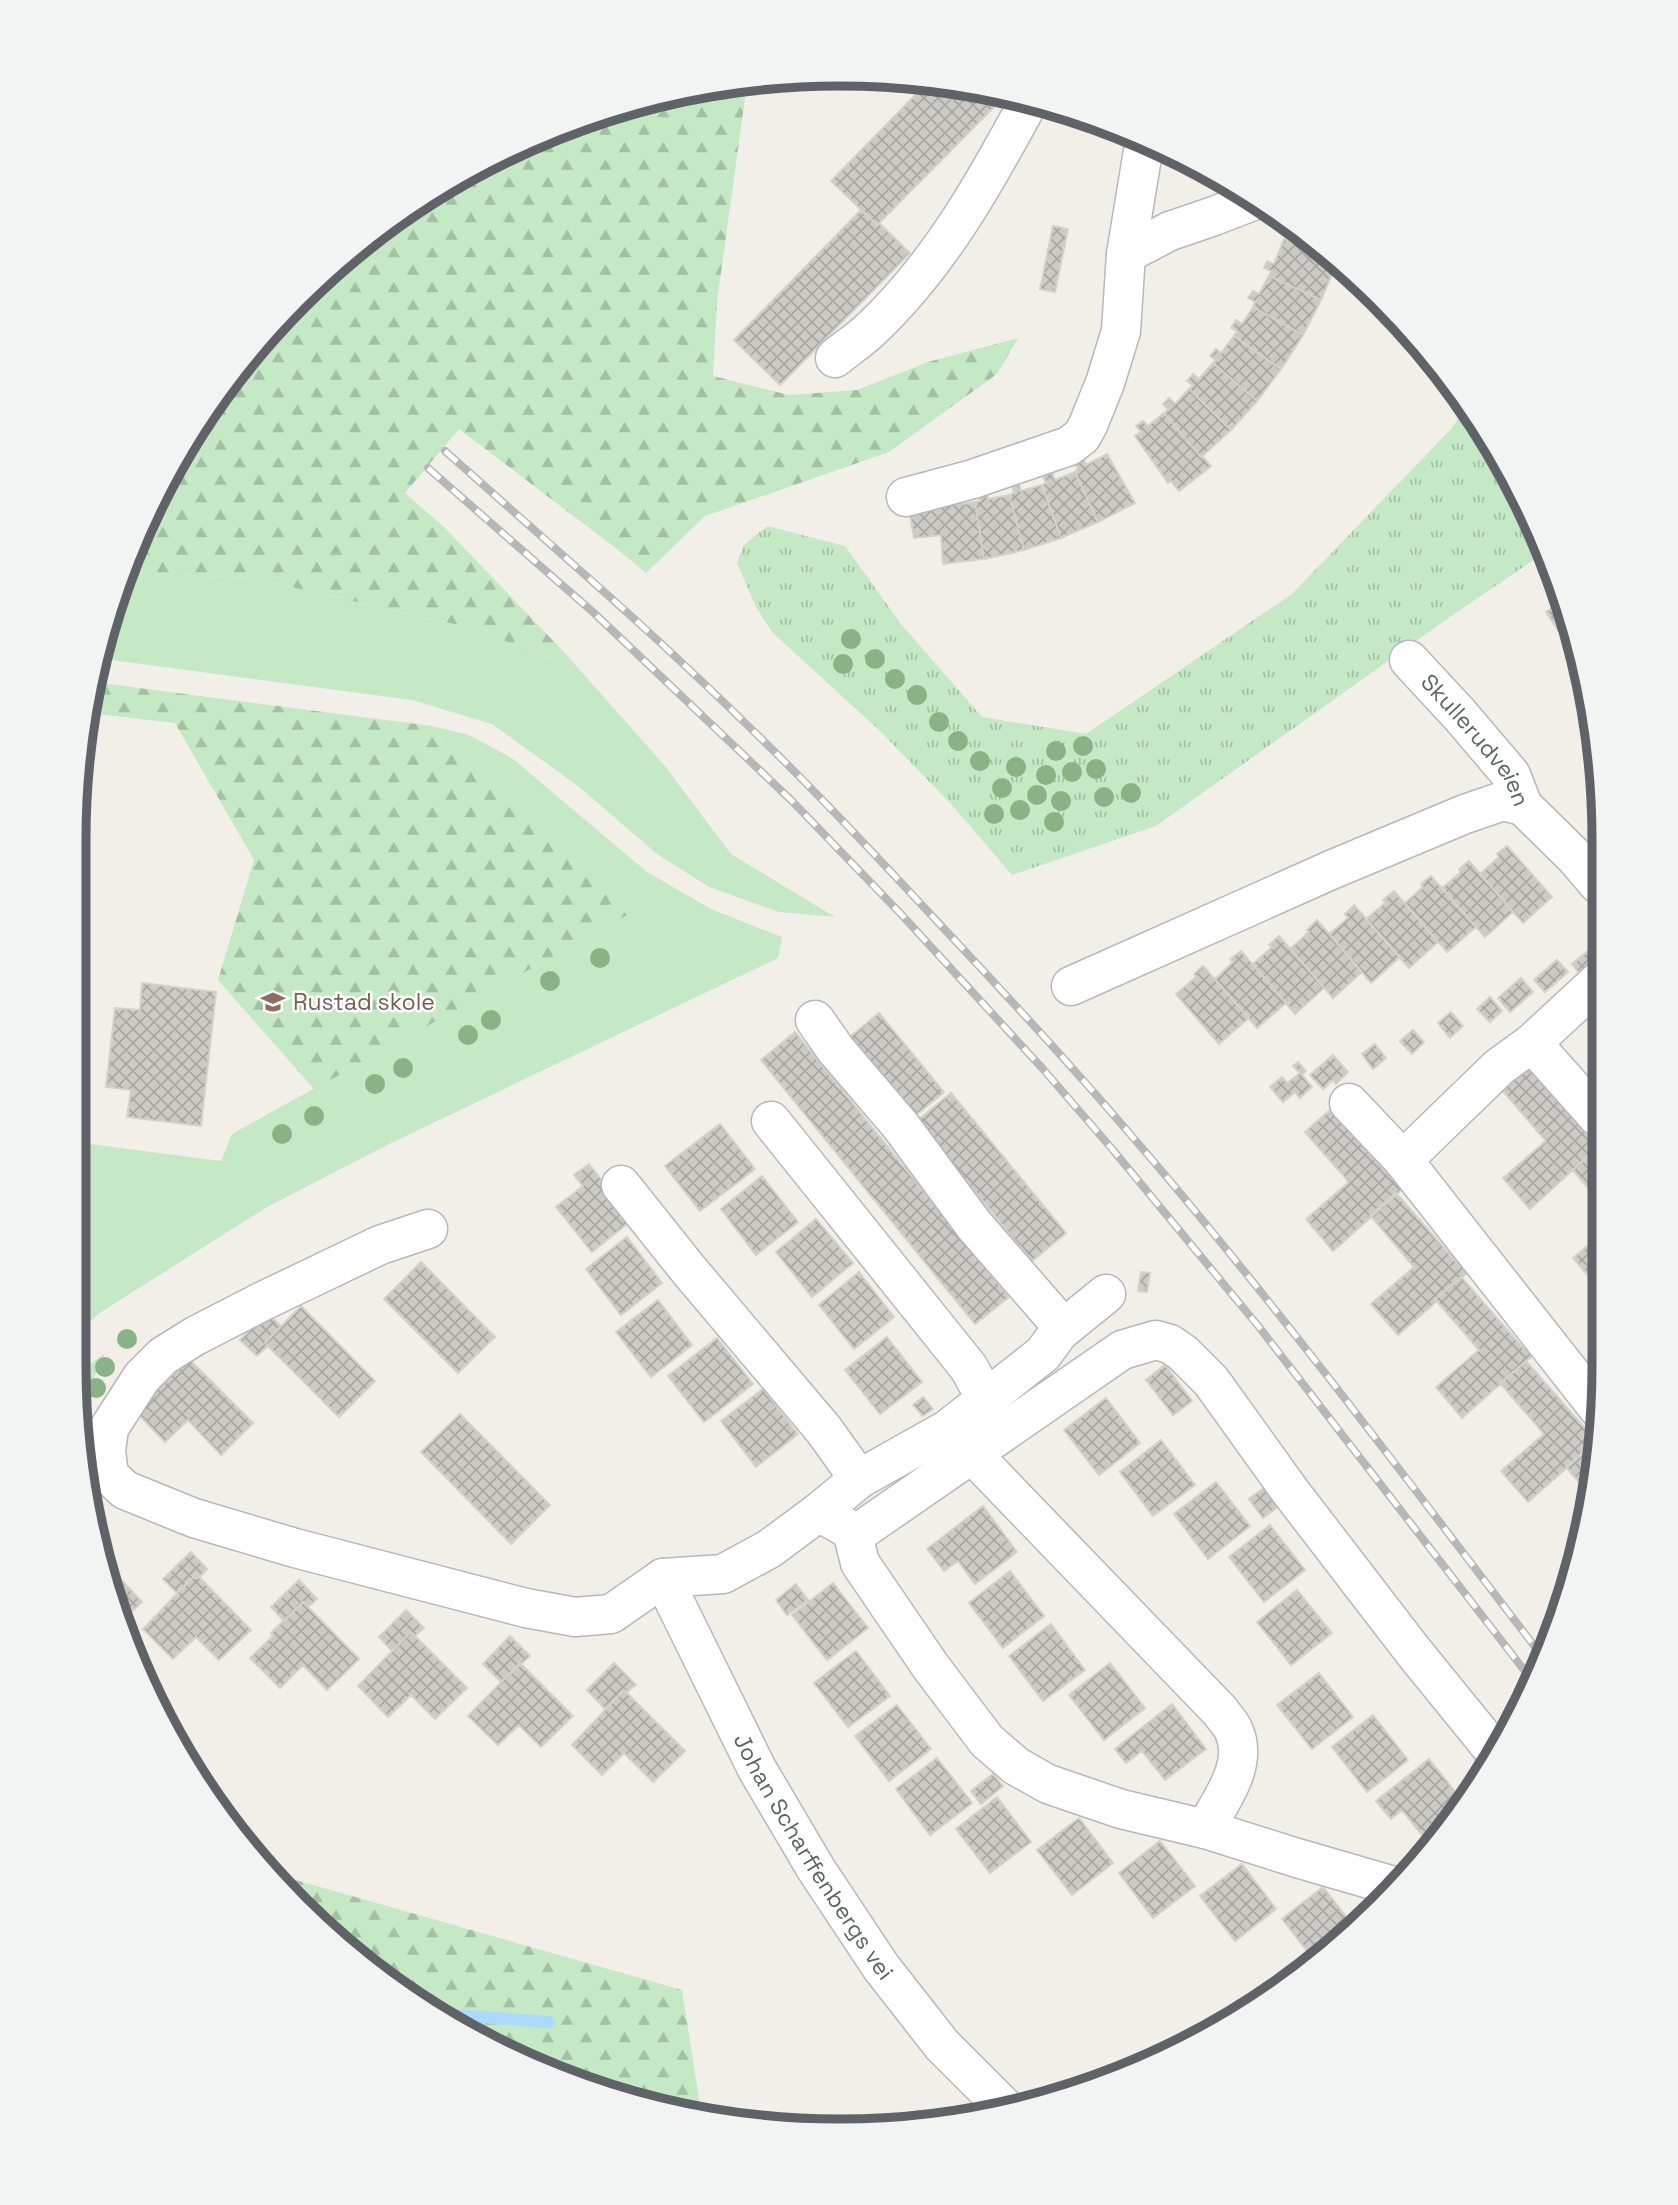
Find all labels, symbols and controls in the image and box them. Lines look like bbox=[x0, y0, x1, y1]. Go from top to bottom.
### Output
street label: Skullerudveien bbox=[1414, 667, 1537, 810]
place label: Rustad skole bbox=[293, 987, 435, 1017]
school or university icon: Rustad skole bbox=[259, 988, 287, 1016]
street label: Johan Scharffenbergs vei bbox=[727, 1728, 900, 1986]

